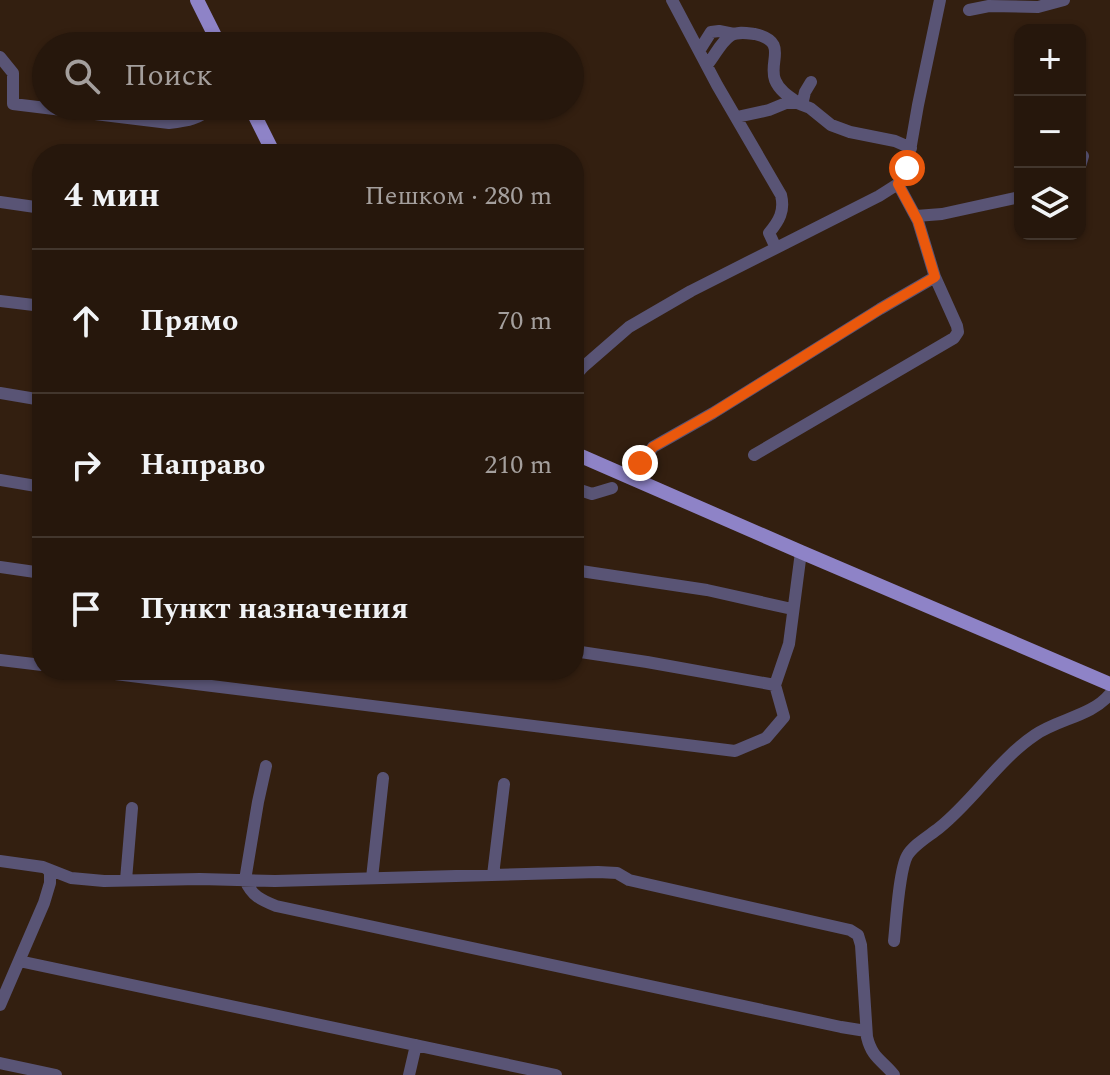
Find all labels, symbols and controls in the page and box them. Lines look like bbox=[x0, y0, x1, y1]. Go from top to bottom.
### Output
map controls bbox=[1014, 24, 1086, 240]
button: + bbox=[1014, 24, 1086, 96]
search box bbox=[32, 32, 584, 120]
text: Поиск bbox=[124, 53, 213, 99]
icon: search bbox=[60, 54, 104, 98]
button: − bbox=[1014, 96, 1086, 168]
route start bbox=[889, 150, 925, 186]
button: layers bbox=[1014, 168, 1086, 240]
text: 4 мин bbox=[64, 170, 160, 222]
text: Пешком · 280 m bbox=[365, 176, 552, 216]
text: Прямо bbox=[140, 298, 238, 344]
icon: ahead bbox=[64, 299, 108, 343]
text: 70 m bbox=[497, 301, 552, 341]
text: Направо bbox=[140, 442, 265, 488]
icon: right bbox=[64, 443, 108, 487]
text: 210 m bbox=[484, 445, 552, 485]
route end bbox=[622, 445, 658, 481]
text: Пункт назначения bbox=[140, 586, 408, 632]
icon: arrive bbox=[64, 587, 108, 631]

